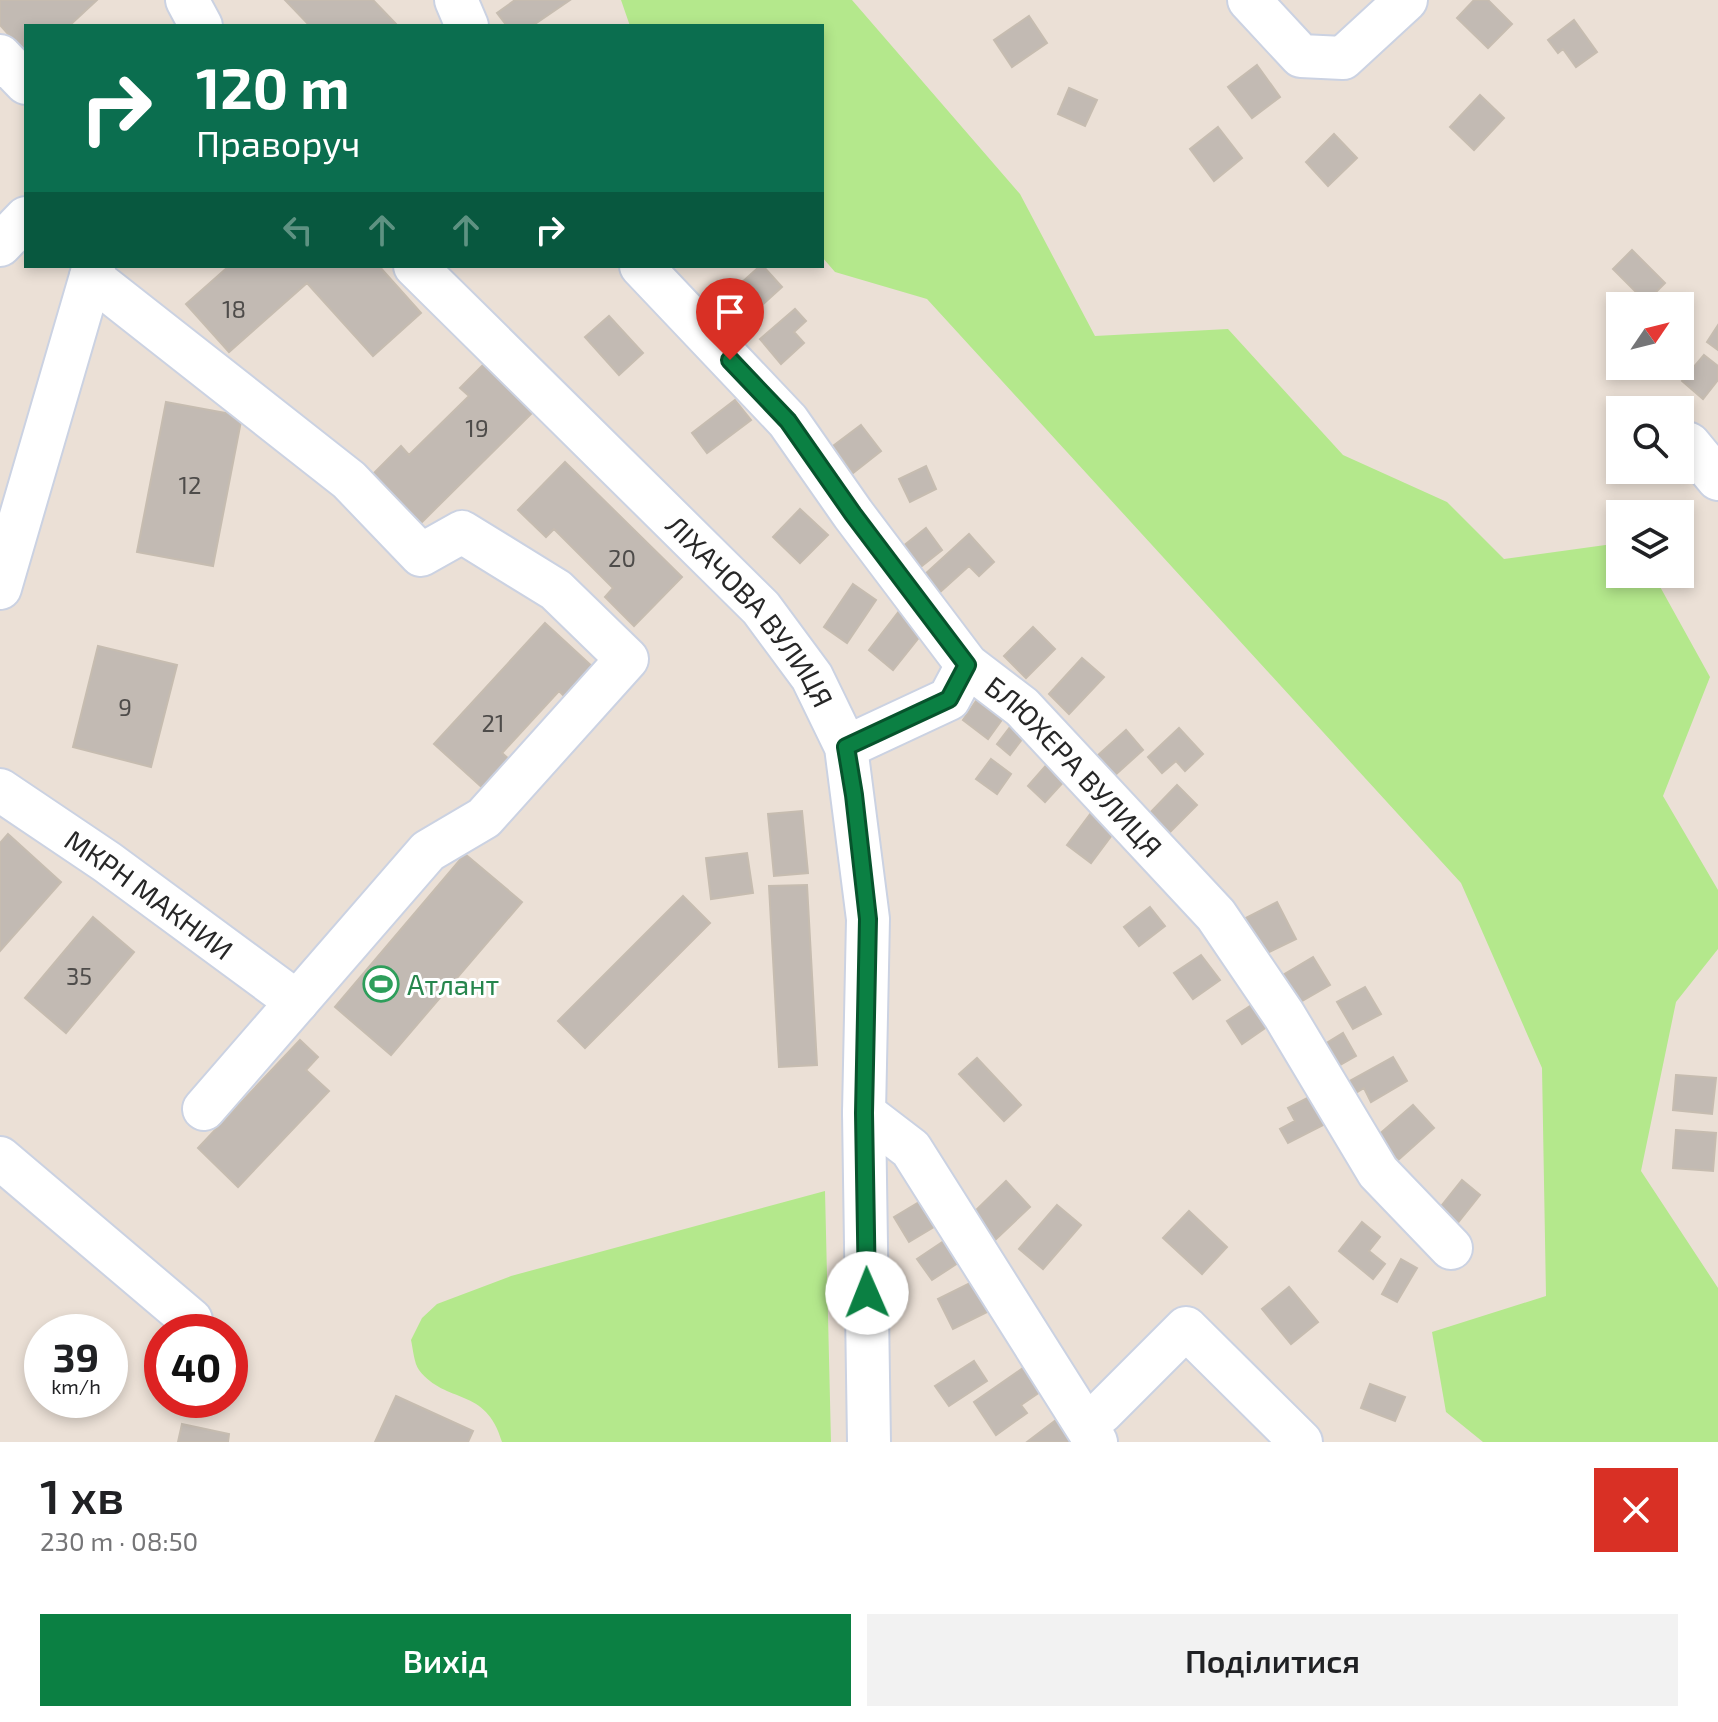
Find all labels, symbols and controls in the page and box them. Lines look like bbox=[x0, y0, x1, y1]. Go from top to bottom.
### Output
text: 120 m bbox=[196, 53, 350, 120]
icon: right bbox=[64, 56, 168, 160]
text: Праворуч bbox=[196, 121, 361, 164]
icon: left bbox=[276, 208, 320, 252]
icon: ahead bbox=[360, 208, 404, 252]
icon: ahead bbox=[444, 208, 488, 252]
icon: right bbox=[528, 208, 572, 252]
pin bbox=[696, 278, 764, 360]
icon: arrive bbox=[708, 290, 752, 334]
north arrow bbox=[1606, 292, 1694, 380]
map controls bbox=[1606, 292, 1694, 588]
house number: 18 bbox=[222, 294, 246, 323]
button: search bbox=[1606, 396, 1694, 484]
house number: 19 bbox=[465, 413, 489, 442]
house number: 12 bbox=[178, 470, 202, 499]
button: layers bbox=[1606, 500, 1694, 588]
street label: ЛІХАЧОВА ВУЛИЦЯ bbox=[660, 508, 841, 712]
house number: 20 bbox=[608, 543, 636, 572]
street label: БЛЮХЕРА ВУЛИЦЯ bbox=[979, 668, 1170, 864]
house number: 9 bbox=[118, 692, 132, 721]
house number: 21 bbox=[481, 708, 505, 737]
street label: МКРН МАКНИИ bbox=[59, 822, 240, 966]
house number: 35 bbox=[66, 961, 92, 990]
sports icon: Атлант bbox=[362, 965, 400, 1003]
place label: Атлант bbox=[407, 967, 499, 1001]
position arrow bbox=[825, 1251, 909, 1335]
speed limit sign: 40 bbox=[144, 1314, 248, 1418]
text: 39 bbox=[53, 1332, 99, 1380]
text: km/h bbox=[51, 1374, 101, 1398]
text: 1 хв bbox=[40, 1466, 124, 1524]
button: close bbox=[1594, 1468, 1678, 1552]
text: 230 m · 08:50 bbox=[40, 1525, 198, 1556]
button: Вихід bbox=[40, 1614, 851, 1706]
button: Поділитися bbox=[867, 1614, 1678, 1706]

